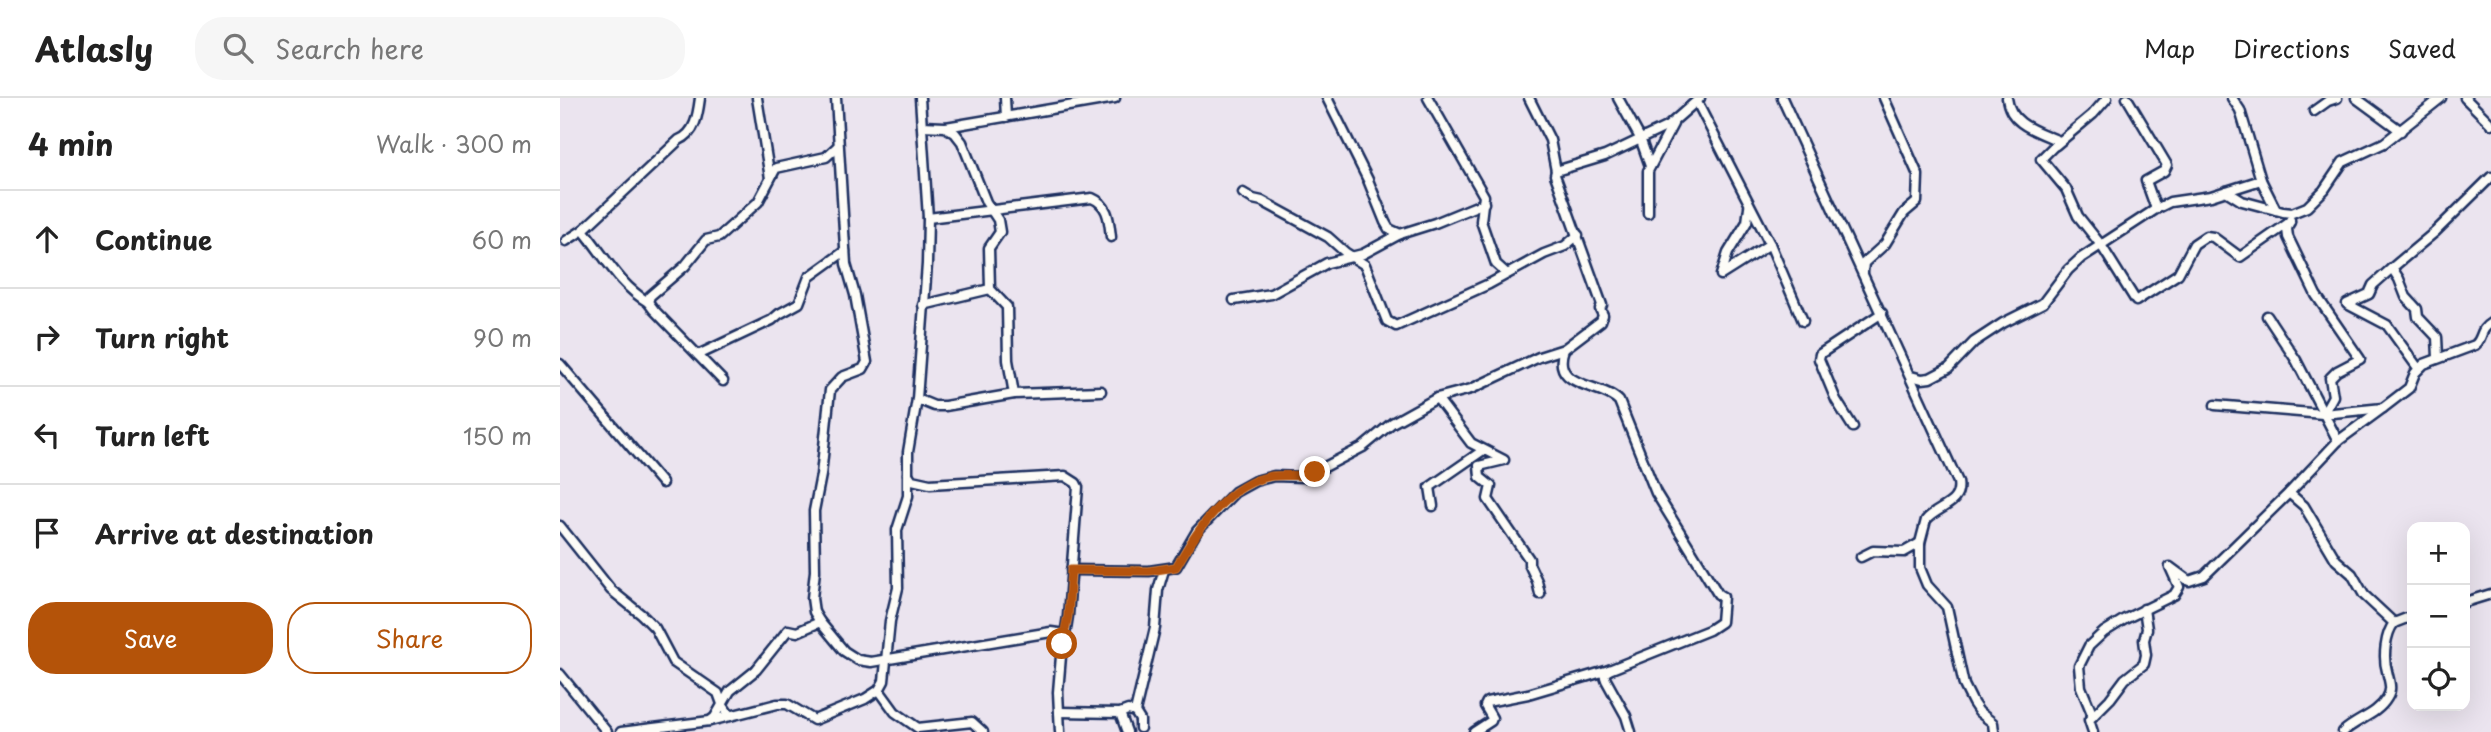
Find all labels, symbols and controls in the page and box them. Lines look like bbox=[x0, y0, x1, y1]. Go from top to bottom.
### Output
search box bbox=[195, 17, 685, 80]
text: Atlasly bbox=[35, 23, 153, 73]
icon: search bbox=[219, 29, 257, 67]
text: Search here bbox=[275, 29, 424, 68]
text: Map bbox=[2144, 30, 2195, 66]
text: Directions bbox=[2233, 30, 2350, 66]
text: Saved bbox=[2388, 30, 2456, 66]
text: 4 min bbox=[28, 121, 114, 166]
text: Walk · 300 m bbox=[376, 126, 532, 161]
icon: ahead bbox=[28, 220, 66, 258]
text: Continue bbox=[95, 220, 212, 259]
text: 60 m bbox=[472, 222, 532, 257]
icon: right bbox=[28, 318, 66, 356]
text: Turn right bbox=[95, 318, 229, 357]
text: 90 m bbox=[473, 320, 532, 355]
icon: left bbox=[28, 416, 66, 454]
text: Turn left bbox=[95, 416, 210, 455]
text: 150 m bbox=[463, 418, 532, 453]
route end bbox=[1299, 456, 1330, 487]
icon: arrive bbox=[28, 514, 66, 552]
text: Arrive at destination bbox=[95, 514, 374, 553]
map controls bbox=[2407, 522, 2470, 711]
button: + bbox=[2407, 522, 2470, 585]
button: − bbox=[2407, 585, 2470, 648]
button: Save bbox=[28, 602, 273, 674]
button: Share bbox=[287, 602, 532, 674]
route start bbox=[1046, 628, 1077, 659]
button: locate bbox=[2407, 648, 2470, 711]

